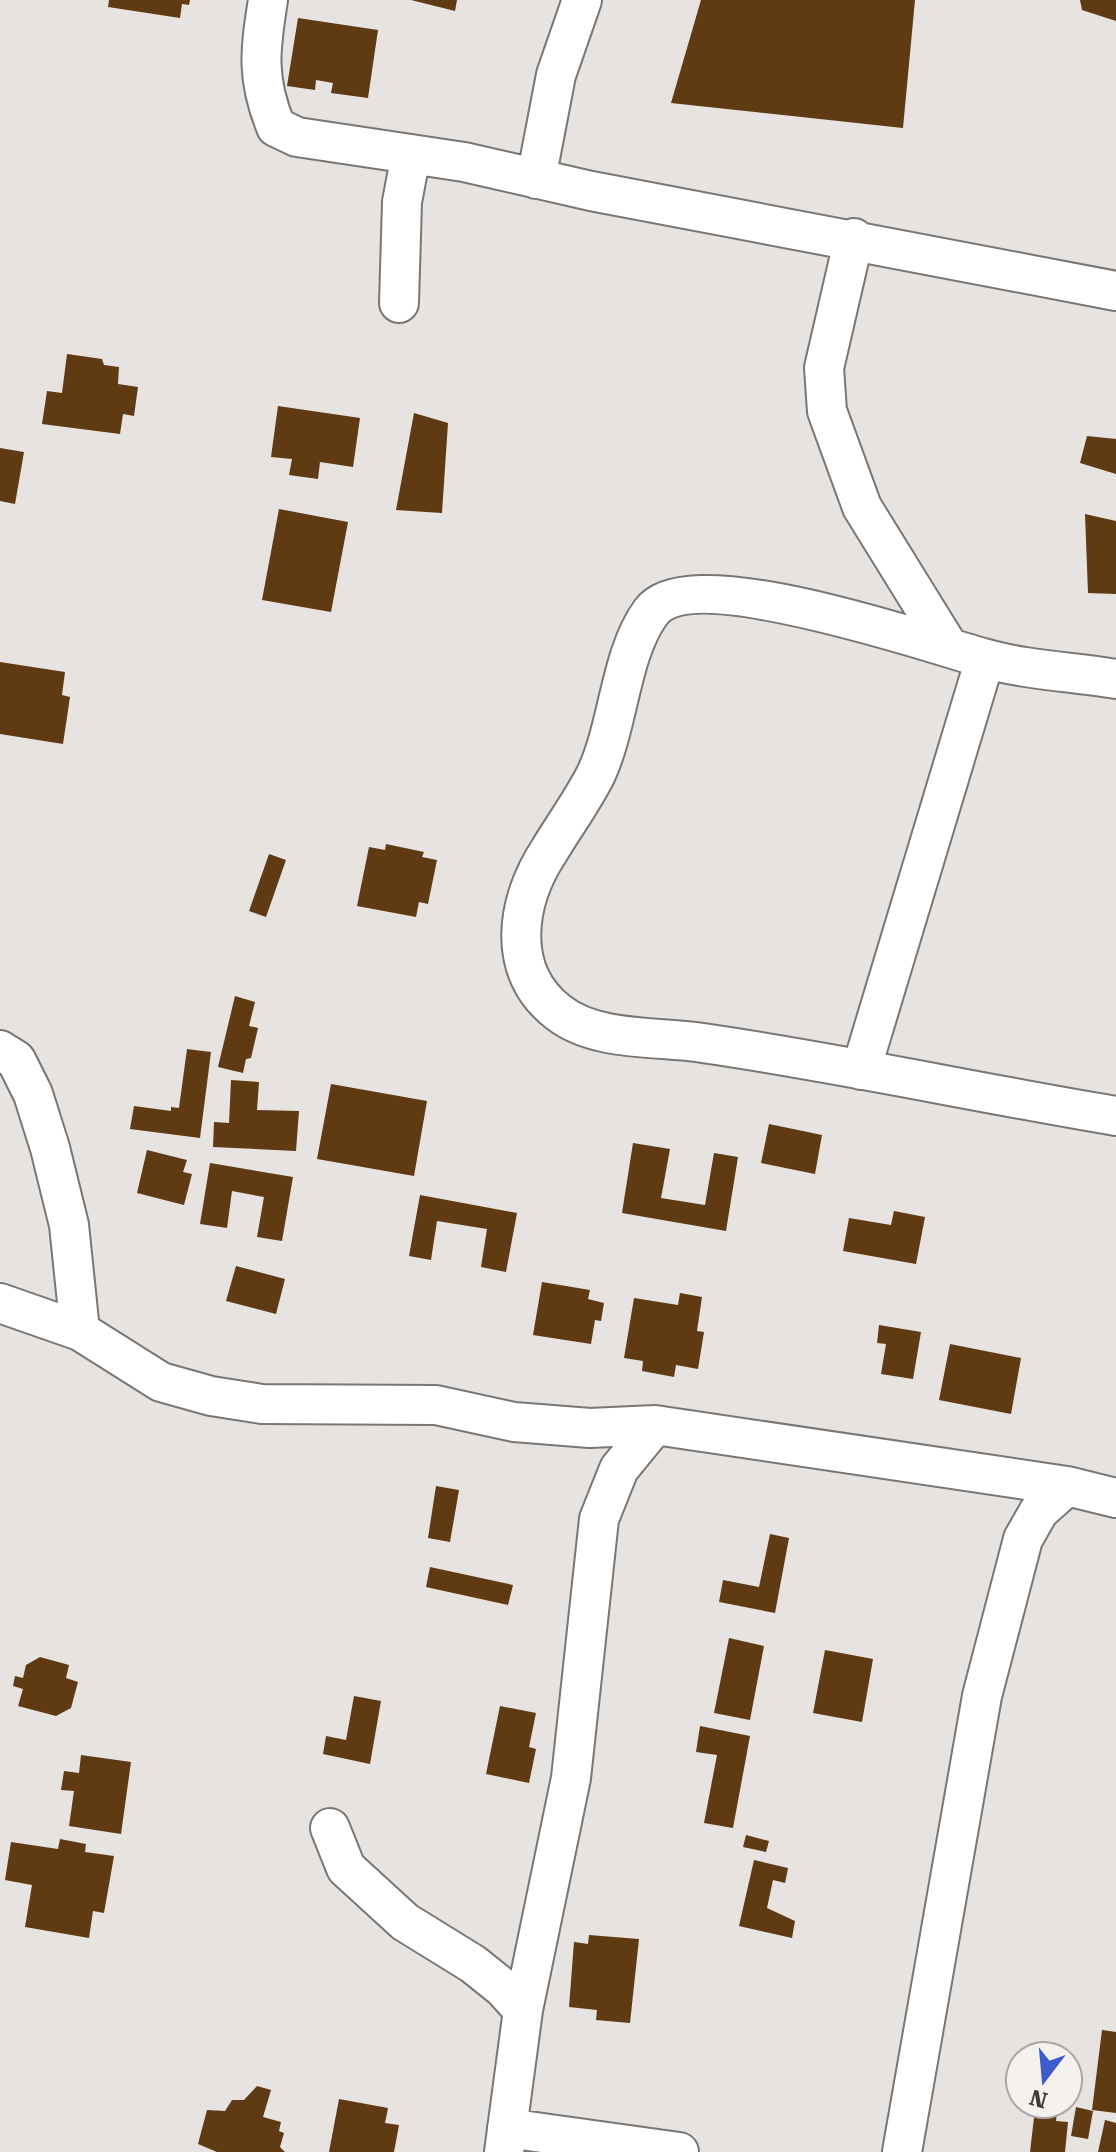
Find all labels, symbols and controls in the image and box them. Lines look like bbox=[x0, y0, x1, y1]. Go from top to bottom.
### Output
north arrow bbox=[1004, 2040, 1084, 2120]
text: N bbox=[1027, 2084, 1050, 2113]

